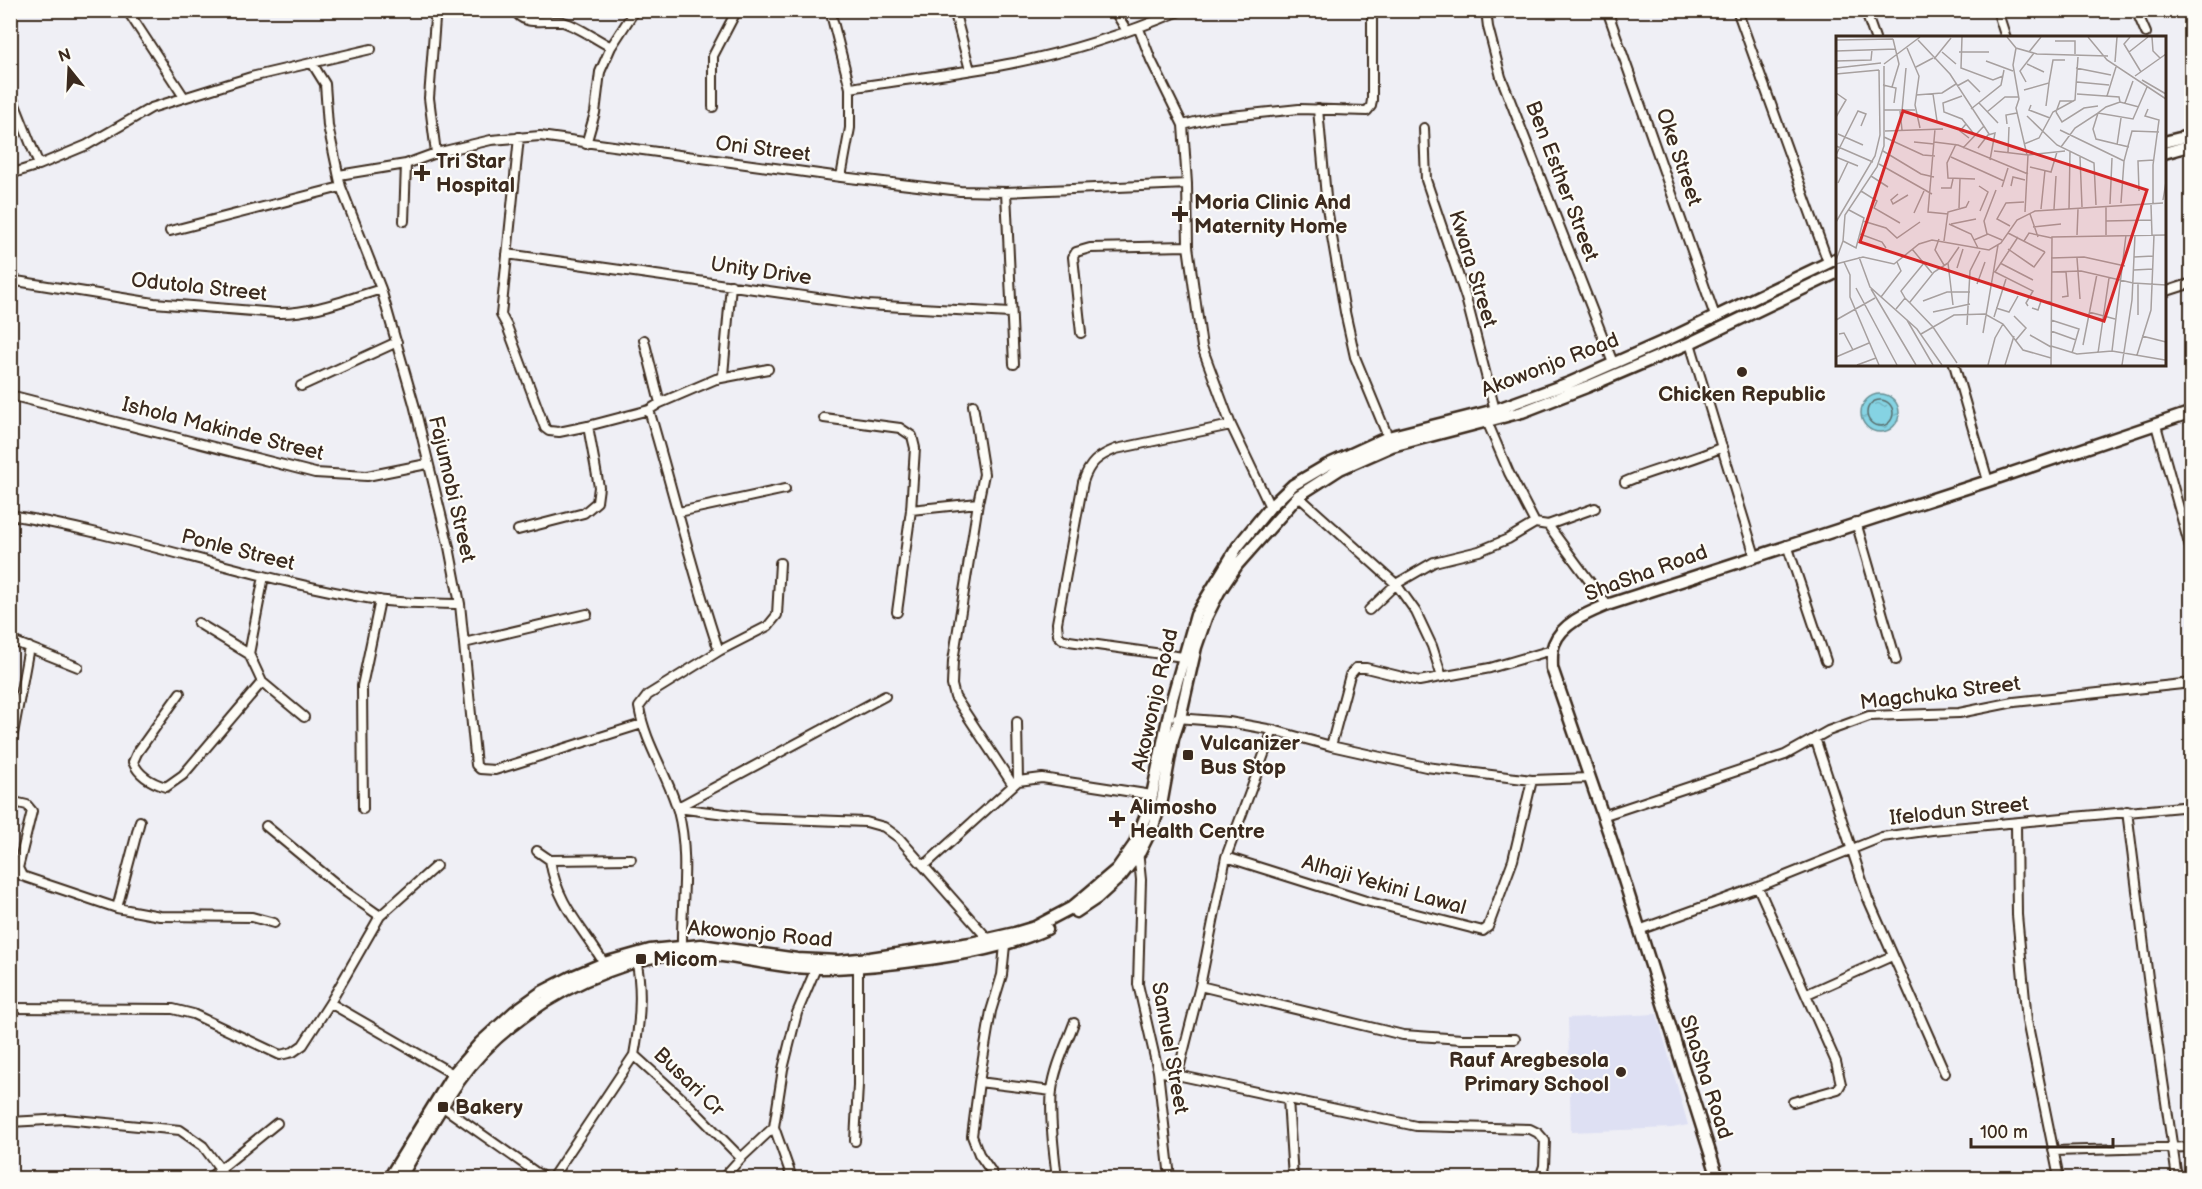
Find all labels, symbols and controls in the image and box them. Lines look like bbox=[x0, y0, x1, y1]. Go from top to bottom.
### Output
inset map bbox=[1836, 36, 2166, 366]
north arrow bbox=[39, 39, 99, 99]
text: N bbox=[56, 45, 73, 67]
street label: Ben Esther Street bbox=[1520, 97, 1604, 265]
street label: Oke Street bbox=[1651, 105, 1707, 209]
street label: Oni Street bbox=[714, 131, 813, 167]
place label: Tri Star Hospital bbox=[436, 149, 515, 198]
marker: Tri Star Hospital bbox=[413, 164, 431, 182]
place label: Moria Clinic And Maternity Home bbox=[1194, 190, 1351, 239]
marker: Moria Clinic And Maternity Home bbox=[1171, 205, 1189, 223]
street label: Kwara Street bbox=[1443, 207, 1503, 331]
street label: Unity Drive bbox=[709, 252, 813, 290]
street label: Odutola Street bbox=[130, 267, 269, 307]
street label: Akowonjo Road bbox=[1478, 327, 1622, 403]
marker: Chicken Republic bbox=[1735, 365, 1749, 379]
place label: Chicken Republic bbox=[1658, 382, 1826, 407]
street label: Ishola Makinde Street bbox=[120, 392, 327, 466]
street label: Fajumobi Street bbox=[423, 413, 481, 565]
street label: Ponle Street bbox=[179, 524, 298, 576]
street label: ShaSha Road bbox=[1581, 539, 1711, 607]
street label: Akowonjo Road bbox=[1126, 626, 1184, 774]
street label: Magchuka Street bbox=[1858, 671, 2022, 715]
place label: Vulcanizer Bus Stop bbox=[1200, 731, 1301, 780]
marker: Vulcanizer Bus Stop bbox=[1181, 748, 1195, 762]
street label: Ifelodun Street bbox=[1888, 791, 2030, 831]
place label: Alimosho Health Centre bbox=[1129, 795, 1265, 844]
marker: Alimosho Health Centre bbox=[1108, 810, 1126, 828]
street label: Alhaji Yekini Lawal bbox=[1299, 850, 1469, 920]
street label: Akowonjo Road bbox=[686, 915, 834, 953]
place label: Micom bbox=[653, 947, 718, 972]
marker: Micom bbox=[634, 952, 648, 966]
street label: Samuel Street bbox=[1146, 980, 1194, 1116]
street label: ShaSha Road bbox=[1674, 1012, 1738, 1142]
street label: Busari Cr bbox=[648, 1042, 730, 1122]
place label: Rauf Aregbesola Primary School bbox=[1449, 1048, 1609, 1097]
marker: Rauf Aregbesola Primary School bbox=[1614, 1065, 1628, 1079]
place label: Bakery bbox=[455, 1095, 523, 1120]
marker: Bakery bbox=[436, 1100, 450, 1114]
scale bar bbox=[1971, 1111, 2114, 1149]
text: 100 m bbox=[1980, 1122, 2028, 1143]

